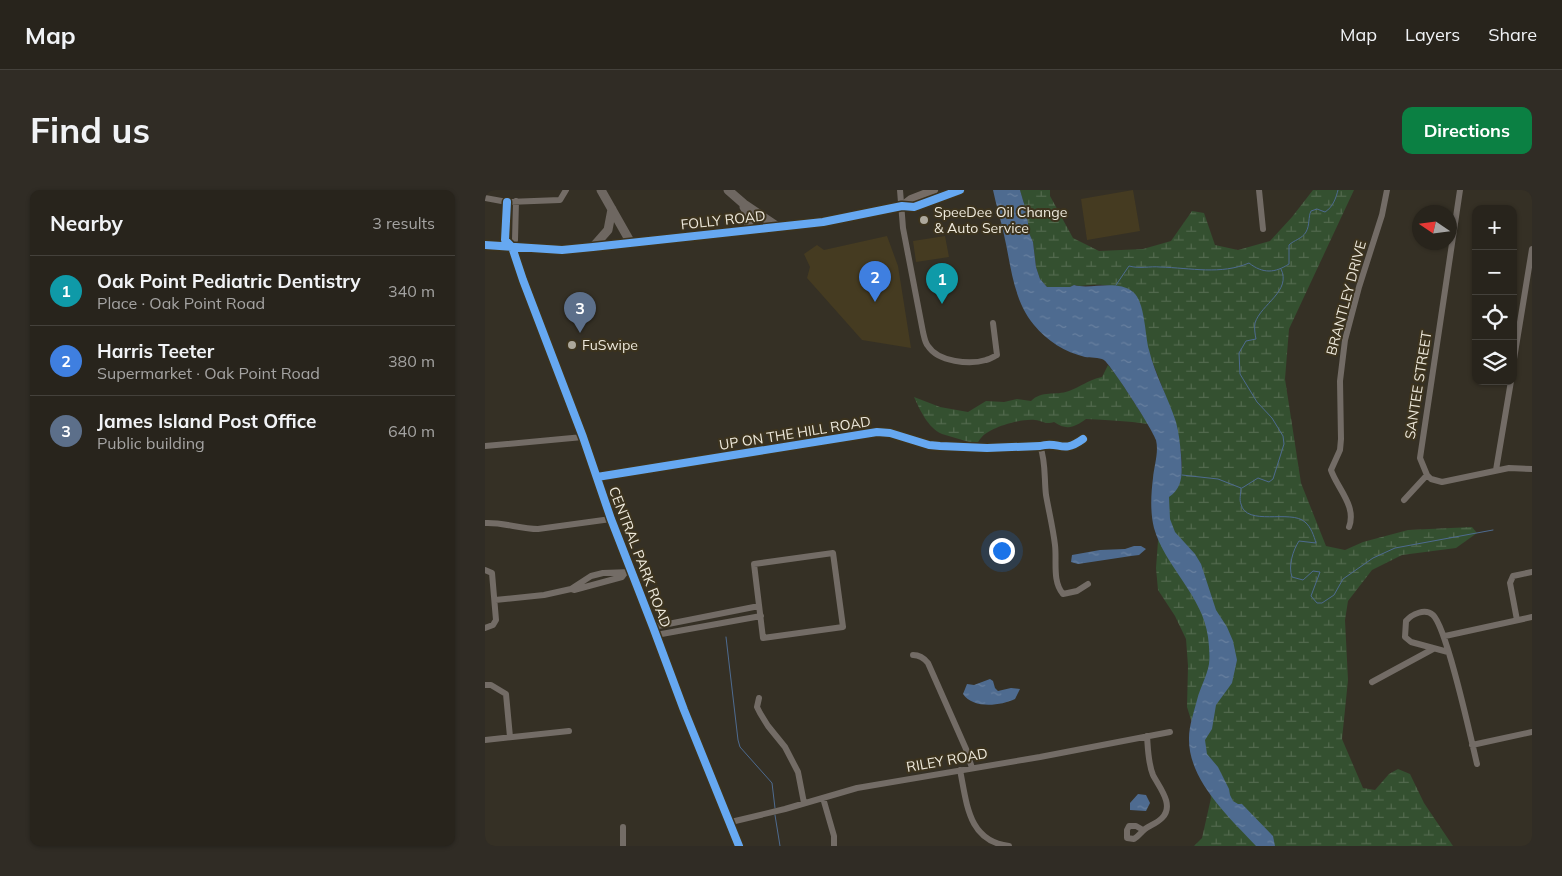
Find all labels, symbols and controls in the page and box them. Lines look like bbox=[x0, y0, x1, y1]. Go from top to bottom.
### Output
text: Map bbox=[25, 20, 76, 50]
text: Map bbox=[1340, 23, 1377, 46]
text: Layers bbox=[1405, 23, 1460, 46]
text: Share bbox=[1488, 23, 1537, 46]
button: Directions bbox=[1402, 107, 1532, 154]
text: Find us bbox=[30, 108, 150, 152]
place label: SpeeDee Oil Change & Auto Service bbox=[934, 203, 1067, 237]
north arrow bbox=[1412, 205, 1457, 250]
map controls bbox=[1472, 205, 1517, 385]
button: + bbox=[1472, 205, 1517, 250]
street label: FOLLY ROAD bbox=[680, 207, 766, 233]
text: Nearby bbox=[50, 210, 123, 236]
text: 3 results bbox=[372, 213, 435, 233]
marker: SpeeDee Oil Change & Auto Service bbox=[918, 214, 930, 226]
street label: BRANTLEY DRIVE bbox=[1322, 239, 1370, 357]
button: − bbox=[1472, 250, 1517, 295]
pin: 2 bbox=[859, 261, 891, 302]
pin: 1 bbox=[926, 263, 958, 304]
text: Oak Point Pediatric Dentistry bbox=[97, 269, 361, 293]
text: 1 bbox=[61, 281, 71, 301]
text: 340 m bbox=[388, 281, 435, 301]
pin: 3 bbox=[564, 292, 596, 333]
text: Place · Oak Point Road bbox=[97, 293, 265, 313]
button: locate bbox=[1472, 295, 1517, 340]
street label: SANTEE STREET bbox=[1401, 329, 1436, 440]
place label: FuSwipe bbox=[582, 336, 638, 354]
text: Harris Teeter bbox=[97, 339, 214, 363]
marker: FuSwipe bbox=[566, 339, 578, 351]
button: layers bbox=[1472, 340, 1517, 385]
text: 2 bbox=[61, 351, 71, 371]
text: 380 m bbox=[388, 351, 435, 371]
text: Supermarket · Oak Point Road bbox=[97, 363, 320, 383]
text: James Island Post Office bbox=[97, 409, 316, 433]
street label: UP ON THE HILL ROAD bbox=[718, 412, 872, 454]
text: 3 bbox=[61, 421, 71, 441]
text: 640 m bbox=[388, 421, 435, 441]
text: Public building bbox=[97, 433, 205, 453]
street label: CENTRAL PARK ROAD bbox=[605, 484, 675, 630]
your location bbox=[989, 538, 1015, 564]
street label: RILEY ROAD bbox=[905, 744, 989, 776]

